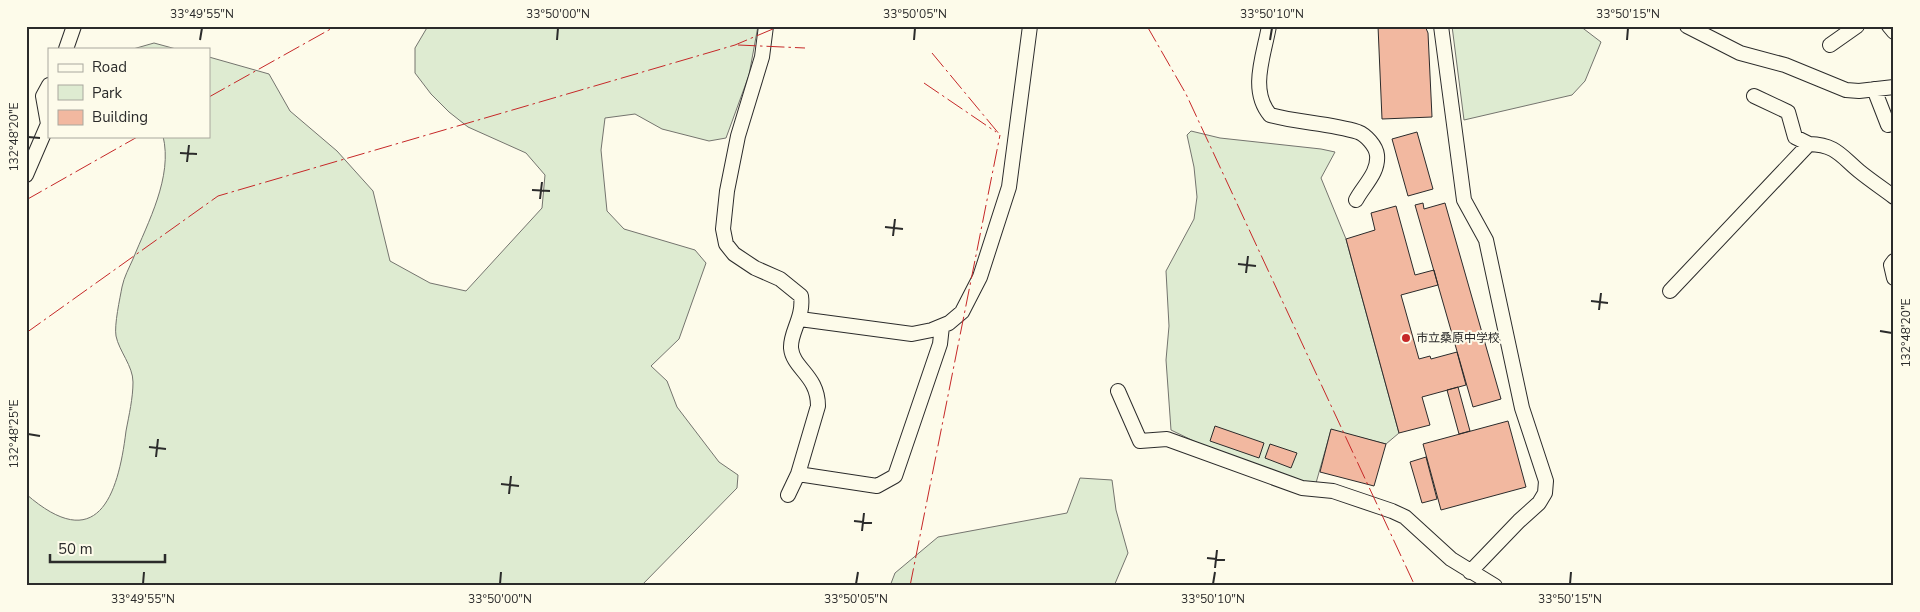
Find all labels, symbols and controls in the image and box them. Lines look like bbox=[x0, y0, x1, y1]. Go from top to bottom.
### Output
text: 33°49'55"N bbox=[170, 6, 234, 22]
text: 33°50'00"N bbox=[526, 6, 590, 22]
text: 33°50'05"N bbox=[883, 6, 947, 22]
text: 33°50'10"N bbox=[1240, 6, 1304, 22]
text: 33°50'15"N bbox=[1596, 6, 1660, 22]
legend bbox=[48, 48, 210, 138]
text: Road bbox=[92, 57, 127, 77]
text: Park bbox=[92, 83, 122, 103]
text: 132°48'20"E bbox=[6, 102, 22, 172]
text: Building bbox=[92, 107, 148, 127]
text: 132°48'20"E bbox=[1898, 298, 1914, 368]
place label: 市立桑原中学校 bbox=[1416, 330, 1500, 346]
marker: 市立桑原中学校 bbox=[1400, 332, 1412, 344]
text: 132°48'25"E bbox=[6, 399, 22, 469]
scale bar bbox=[50, 532, 165, 564]
text: 50 m bbox=[58, 539, 93, 559]
text: 33°49'55"N bbox=[111, 591, 175, 607]
text: 33°50'00"N bbox=[468, 591, 532, 607]
text: 33°50'05"N bbox=[824, 591, 888, 607]
text: 33°50'10"N bbox=[1181, 591, 1245, 607]
text: 33°50'15"N bbox=[1538, 591, 1602, 607]

